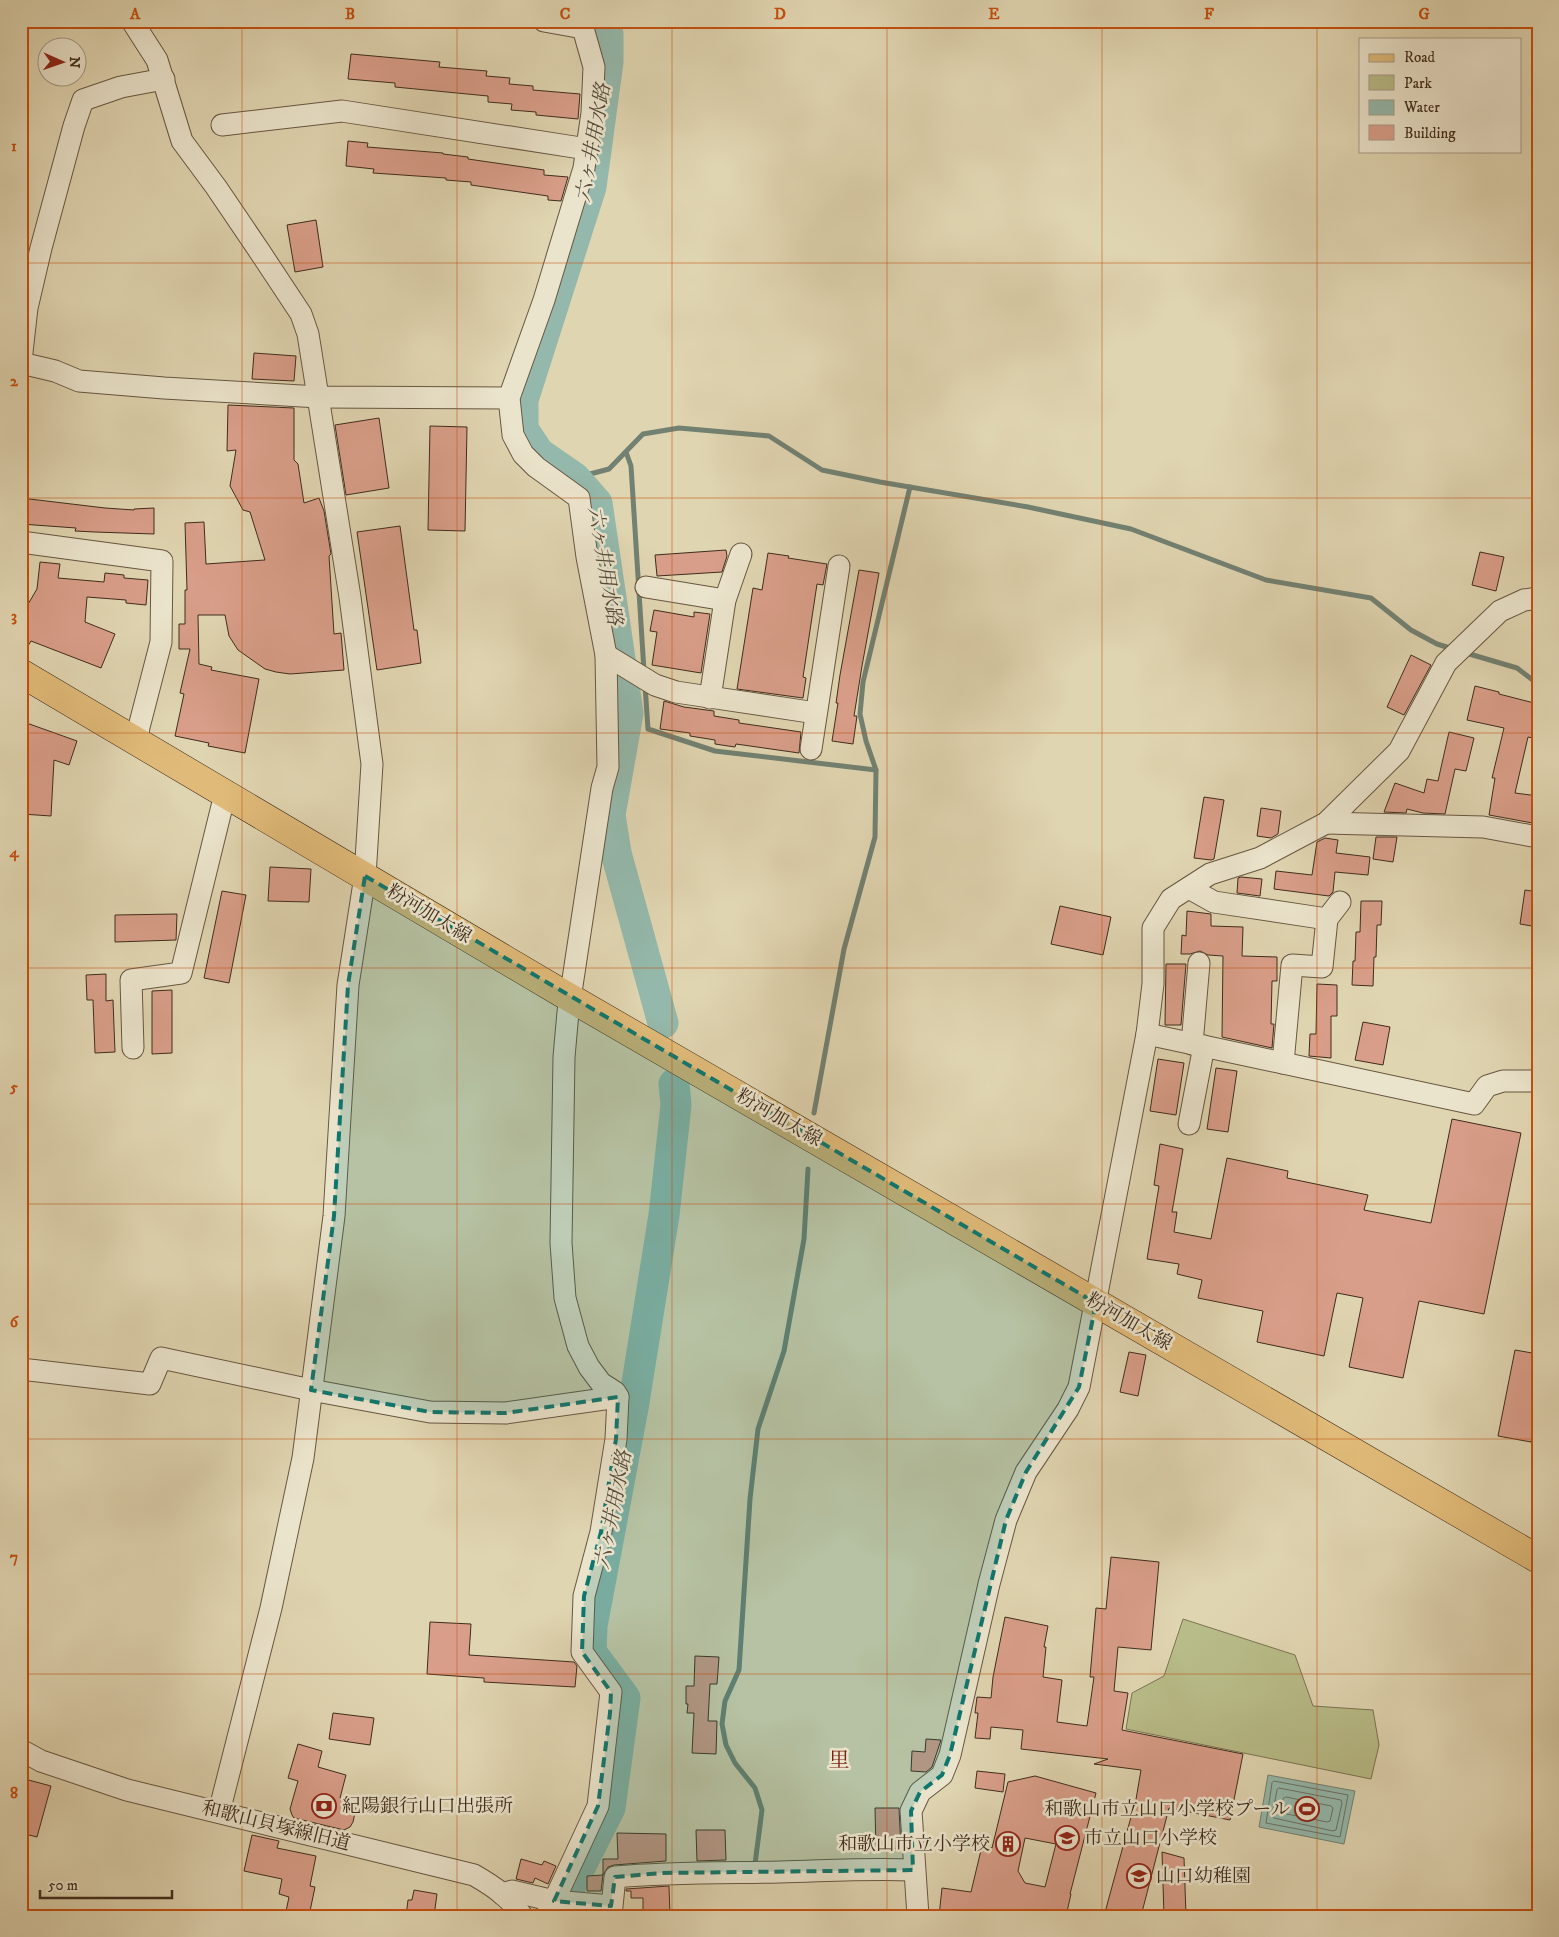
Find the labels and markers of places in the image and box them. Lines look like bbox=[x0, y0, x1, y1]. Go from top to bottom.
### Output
bank icon: 紀陽銀行山口出張所 bbox=[311, 1793, 337, 1819]
place label: 紀陽銀行山口出張所 bbox=[342, 1795, 513, 1818]
sports icon: 和歌山市立山口小学校プール bbox=[1294, 1796, 1320, 1822]
place label: 和歌山市立山口小学校プール bbox=[1044, 1798, 1290, 1821]
school or university icon: 市立山口小学校 bbox=[1054, 1825, 1080, 1851]
place label: 市立山口小学校 bbox=[1084, 1827, 1217, 1850]
building icon: 和歌山市立小学校 bbox=[995, 1831, 1021, 1857]
place label: 和歌山市立小学校 bbox=[838, 1833, 990, 1856]
school or university icon: 山口幼稚園 bbox=[1126, 1863, 1152, 1889]
place label: 山口幼稚園 bbox=[1156, 1865, 1251, 1888]

